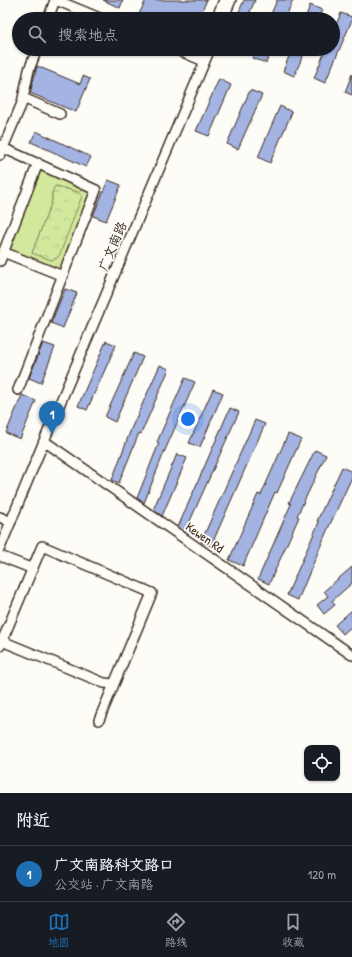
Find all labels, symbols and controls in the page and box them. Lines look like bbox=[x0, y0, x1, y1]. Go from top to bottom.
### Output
search box bbox=[12, 12, 340, 56]
icon: search bbox=[26, 23, 48, 45]
text: 搜索地点 bbox=[58, 24, 118, 45]
street label: 广文南路 bbox=[94, 219, 130, 273]
pin: 1 bbox=[39, 401, 65, 434]
your location bbox=[178, 409, 198, 429]
street label: Kewen Rd bbox=[182, 517, 228, 557]
map controls bbox=[304, 745, 340, 781]
button: locate bbox=[304, 745, 340, 781]
text: 附近 bbox=[16, 808, 50, 831]
text: 广文南路科文路口 bbox=[54, 854, 174, 875]
text: 1 bbox=[27, 865, 31, 883]
text: 120 m bbox=[308, 865, 336, 883]
text: 公交站 · 广文南路 bbox=[54, 875, 154, 893]
tab: 地图 bbox=[48, 911, 70, 949]
tab: 路线 bbox=[165, 911, 187, 949]
tab: 收藏 bbox=[282, 911, 304, 949]

